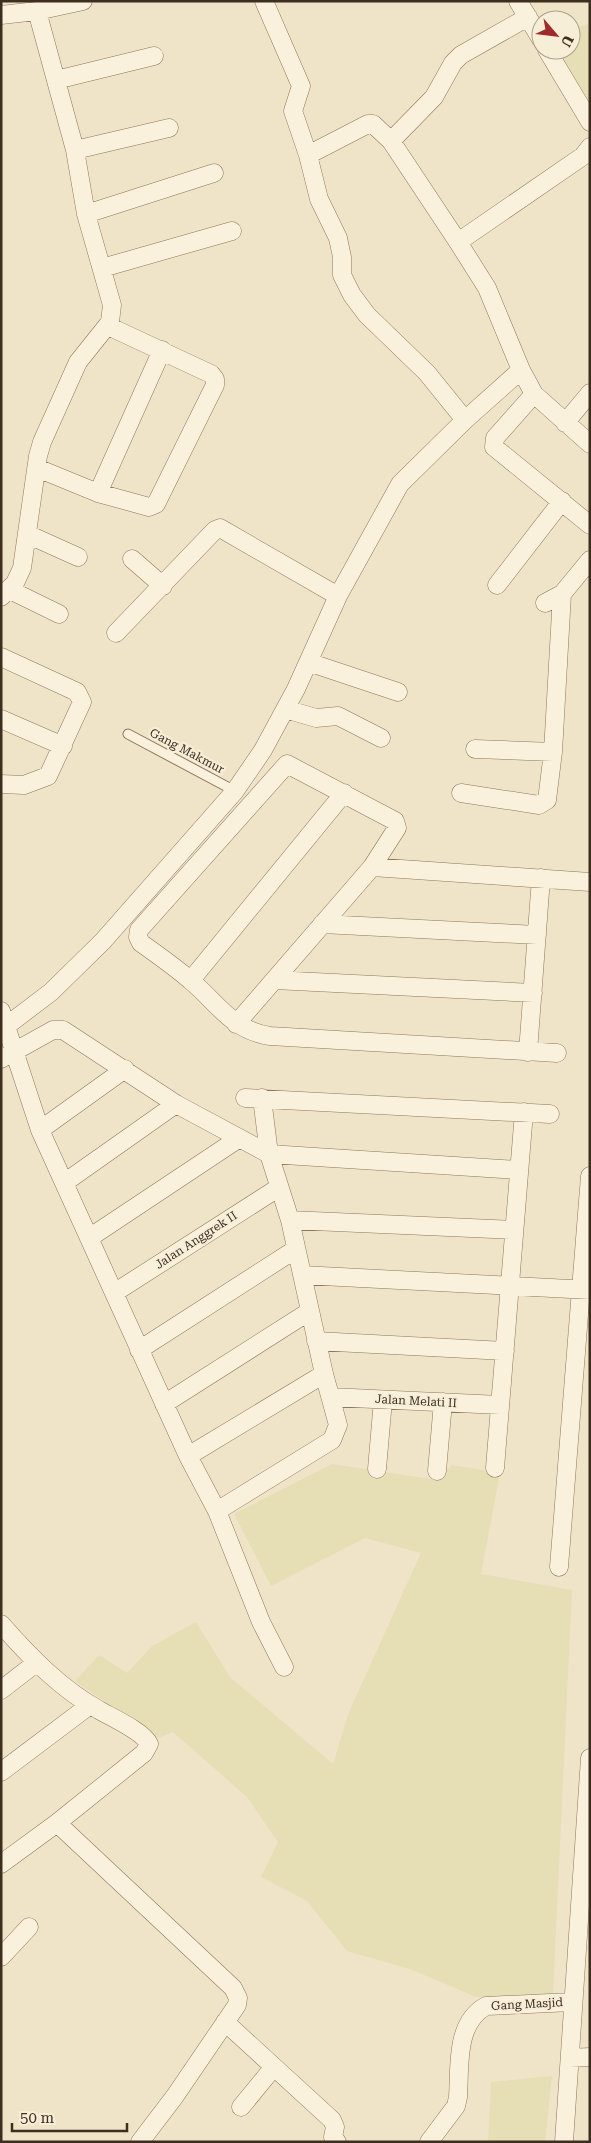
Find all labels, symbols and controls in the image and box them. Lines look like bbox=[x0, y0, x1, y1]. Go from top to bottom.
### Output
north arrow bbox=[531, 10, 581, 60]
text: U bbox=[558, 33, 577, 50]
street label: Gang Makmur bbox=[147, 726, 227, 777]
street label: Jalan Anggrek II bbox=[152, 1208, 240, 1272]
street label: Jalan Melati II bbox=[375, 1392, 457, 1410]
street label: Gang Masjid bbox=[491, 1995, 564, 2013]
scale bar bbox=[12, 2100, 128, 2132]
text: 50 m bbox=[20, 2109, 55, 2127]

